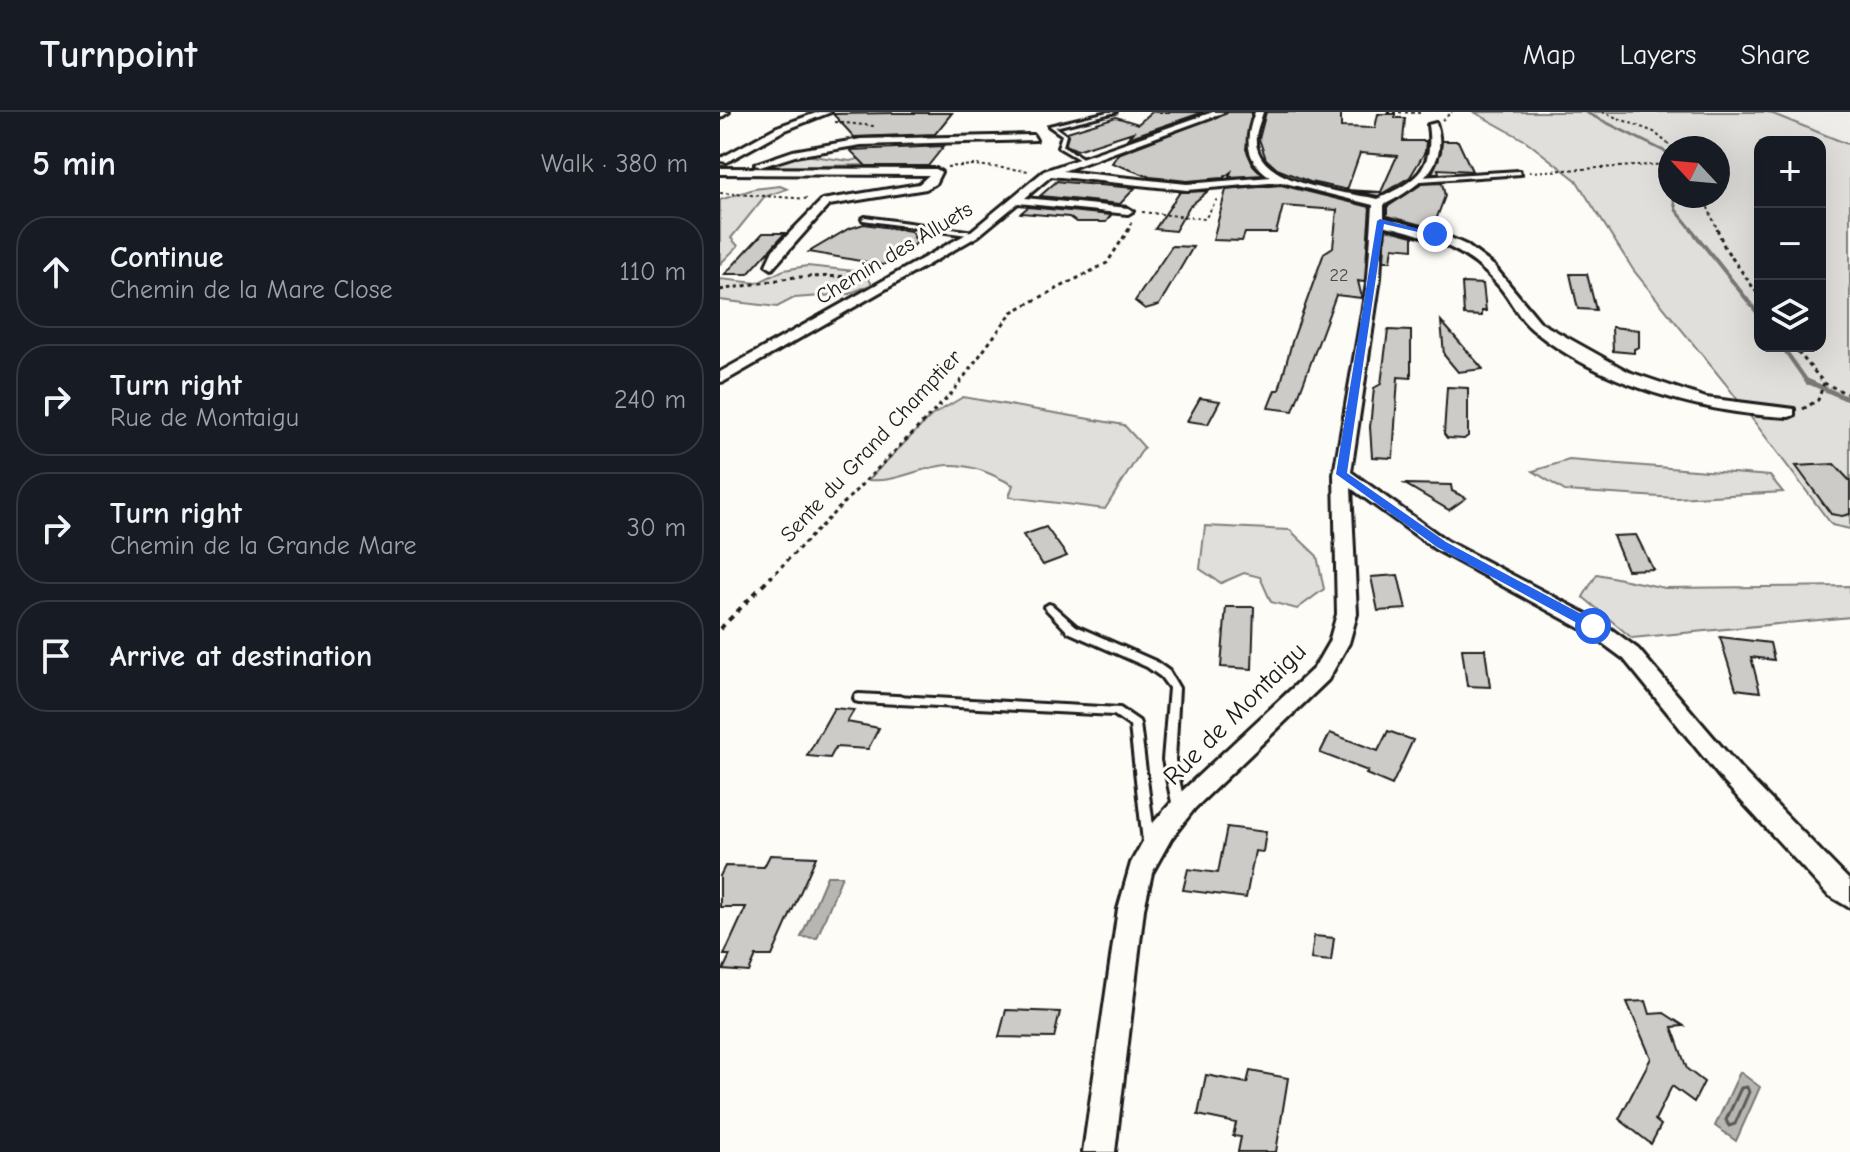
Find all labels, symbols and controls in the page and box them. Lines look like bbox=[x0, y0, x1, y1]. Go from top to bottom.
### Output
text: Turnpoint bbox=[40, 33, 197, 77]
text: Map bbox=[1523, 39, 1576, 71]
text: Layers bbox=[1620, 39, 1696, 71]
text: Share bbox=[1740, 39, 1810, 71]
north arrow bbox=[1658, 136, 1730, 208]
map controls bbox=[1754, 136, 1826, 352]
button: + bbox=[1754, 136, 1826, 208]
text: 5 min bbox=[32, 144, 116, 184]
text: Walk · 380 m bbox=[541, 149, 688, 179]
street label: Chemin des Alluets bbox=[811, 196, 977, 310]
button: − bbox=[1754, 208, 1826, 280]
route end bbox=[1417, 216, 1453, 252]
text: Continue bbox=[110, 240, 224, 275]
icon: ahead bbox=[34, 250, 78, 294]
text: 110 m bbox=[619, 257, 686, 287]
house number: 22 bbox=[1330, 265, 1348, 286]
text: Chemin de la Mare Close bbox=[110, 275, 392, 305]
button: layers bbox=[1754, 280, 1826, 352]
street label: Sente du Grand Champtier bbox=[775, 344, 967, 548]
text: Turn right bbox=[110, 368, 242, 403]
icon: right bbox=[34, 378, 78, 422]
text: 240 m bbox=[614, 385, 686, 415]
text: Rue de Montaigu bbox=[110, 403, 299, 433]
text: Turn right bbox=[110, 496, 242, 531]
icon: right bbox=[34, 506, 78, 550]
text: 30 m bbox=[627, 513, 686, 543]
text: Chemin de la Grande Mare bbox=[110, 531, 416, 561]
route start bbox=[1575, 608, 1611, 644]
icon: arrive bbox=[34, 634, 78, 678]
street label: Rue de Montaigu bbox=[1158, 637, 1312, 791]
text: Arrive at destination bbox=[110, 639, 372, 674]

